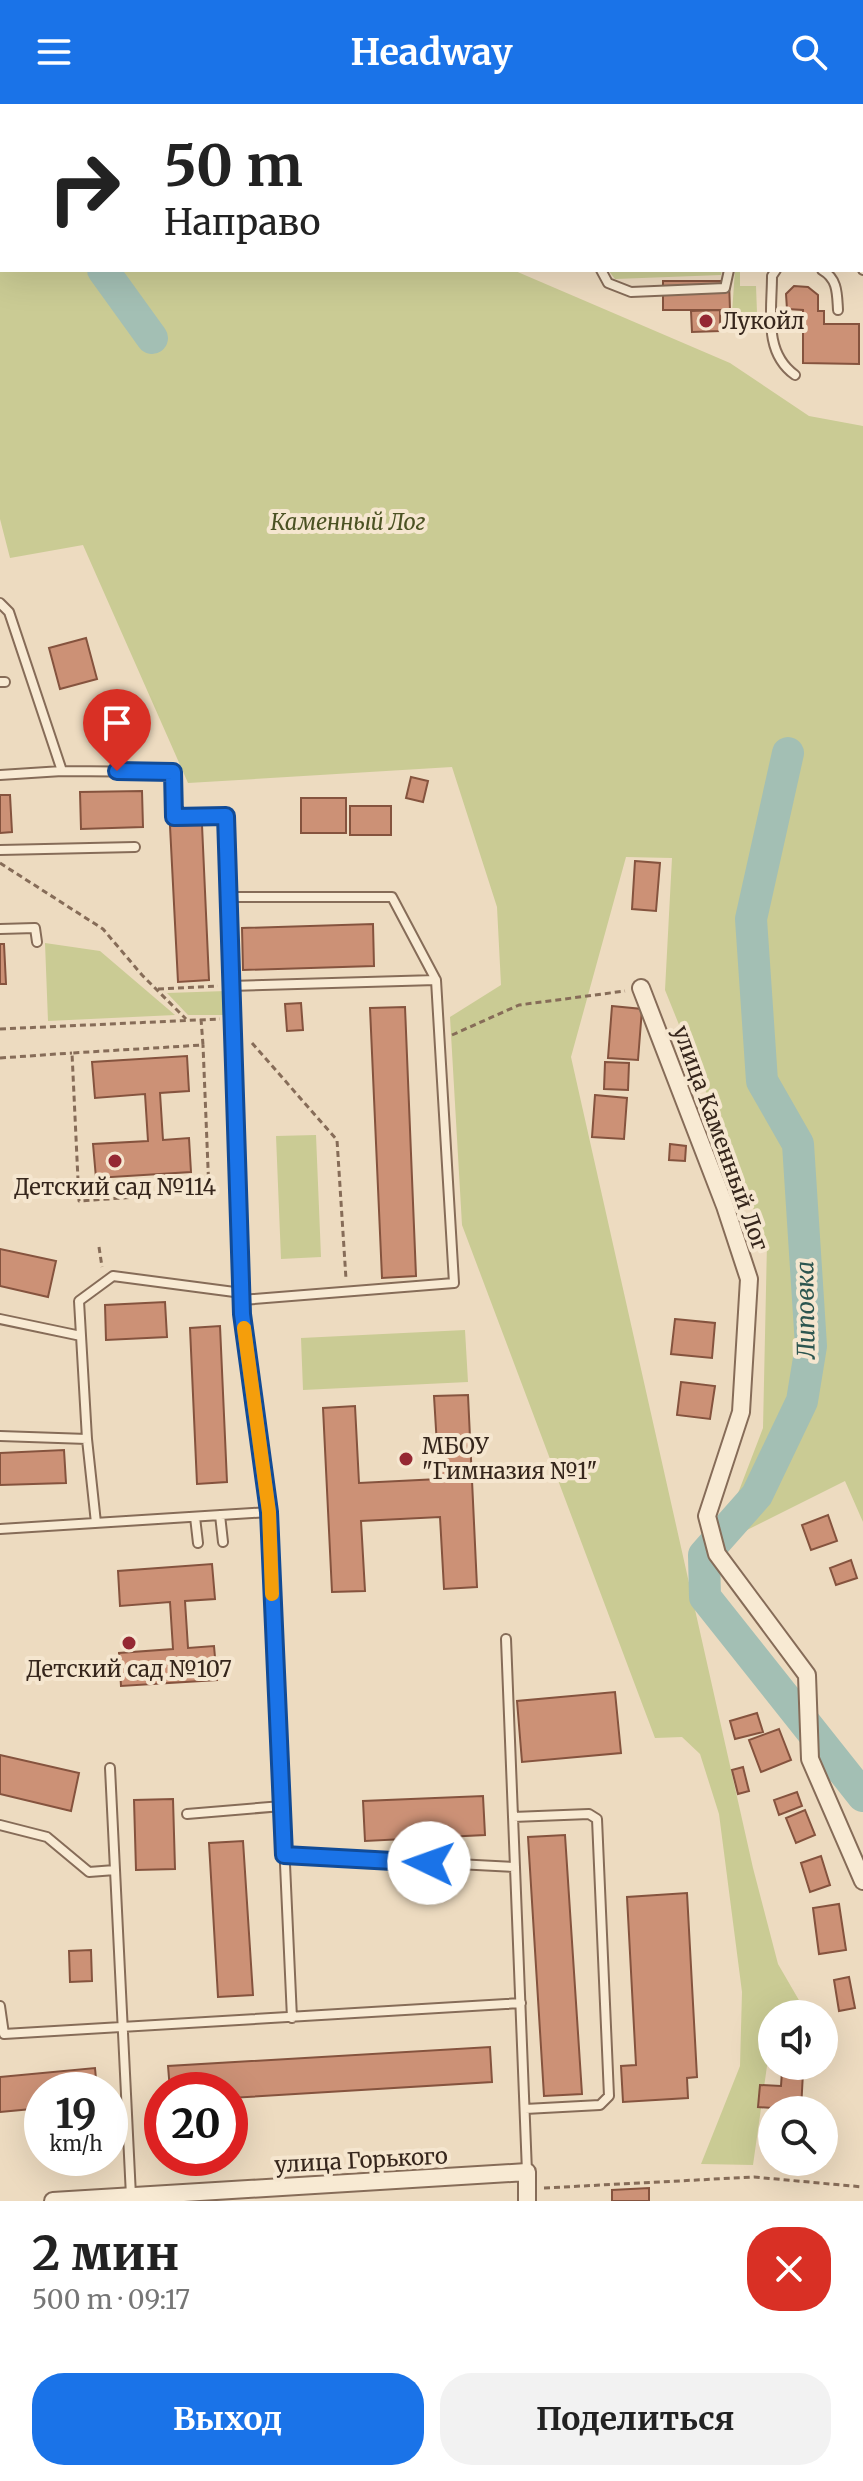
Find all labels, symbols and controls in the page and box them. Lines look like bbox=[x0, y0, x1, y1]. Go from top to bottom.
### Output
icon: menu bbox=[32, 30, 76, 74]
text: Headway bbox=[350, 30, 513, 75]
icon: search bbox=[787, 30, 831, 74]
text: 50 m bbox=[164, 131, 303, 201]
icon: right bbox=[32, 136, 136, 240]
text: Направо bbox=[164, 200, 320, 245]
place label: Лукойл bbox=[722, 307, 805, 335]
marker: Лукойл bbox=[697, 312, 715, 330]
park label: Каменный Лог bbox=[271, 508, 426, 536]
pin bbox=[83, 689, 151, 771]
icon: arrive bbox=[95, 701, 139, 745]
street label: улица Каменный Лог bbox=[667, 1021, 775, 1255]
marker: Детский сад №114 bbox=[106, 1152, 124, 1170]
place label: Детский сад №114 bbox=[14, 1173, 216, 1201]
water label: Липовка bbox=[789, 1261, 822, 1360]
place label: МБОУ "Гимназия №1" bbox=[422, 1432, 597, 1485]
marker: МБОУ "Гимназия №1" bbox=[397, 1450, 415, 1468]
marker: Детский сад №107 bbox=[120, 1634, 138, 1652]
place label: Детский сад №107 bbox=[26, 1655, 232, 1683]
position arrow bbox=[387, 1821, 471, 1905]
map controls bbox=[758, 2000, 838, 2176]
button: sound bbox=[758, 2000, 838, 2080]
speed limit sign: 20 bbox=[144, 2072, 248, 2176]
text: 19 bbox=[55, 2089, 97, 2139]
button: search bbox=[758, 2096, 838, 2176]
text: km/h bbox=[50, 2131, 102, 2156]
street label: улица Горького bbox=[274, 2141, 449, 2179]
text: 2 мин bbox=[32, 2223, 179, 2283]
button: close bbox=[747, 2227, 831, 2311]
text: 500 m · 09:17 bbox=[32, 2283, 190, 2316]
button: Выход bbox=[32, 2373, 424, 2465]
button: Поделиться bbox=[440, 2373, 831, 2465]

